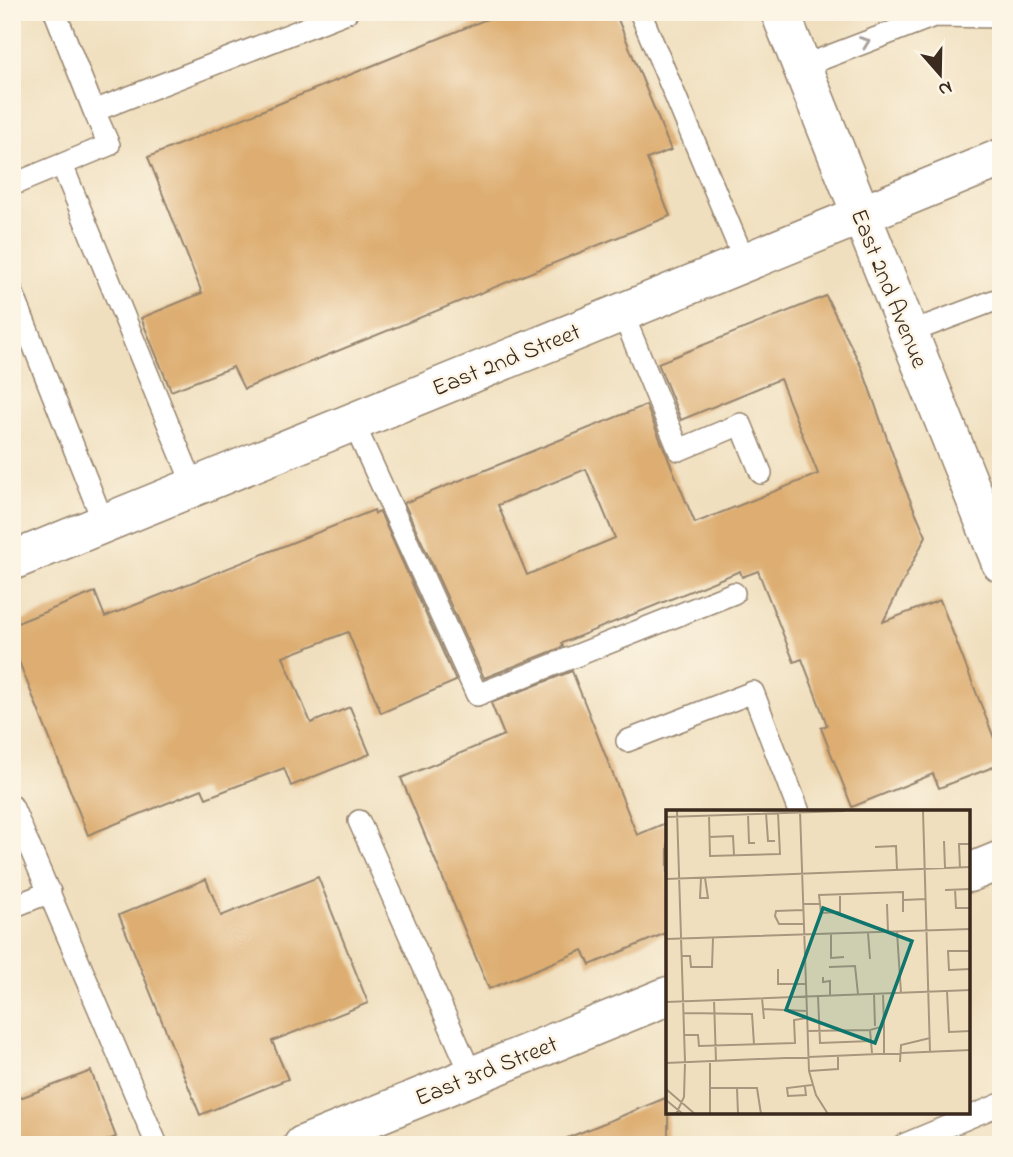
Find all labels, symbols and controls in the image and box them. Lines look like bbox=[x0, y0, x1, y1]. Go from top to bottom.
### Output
one-way arrow bbox=[858, 37, 870, 51]
north arrow bbox=[904, 38, 974, 108]
text: N bbox=[934, 73, 956, 103]
street label: East 2nd Avenue bbox=[840, 204, 936, 374]
street label: East 2nd Street bbox=[427, 316, 587, 407]
inset map bbox=[666, 810, 971, 1115]
street label: East 3rd Street bbox=[410, 1028, 564, 1117]

